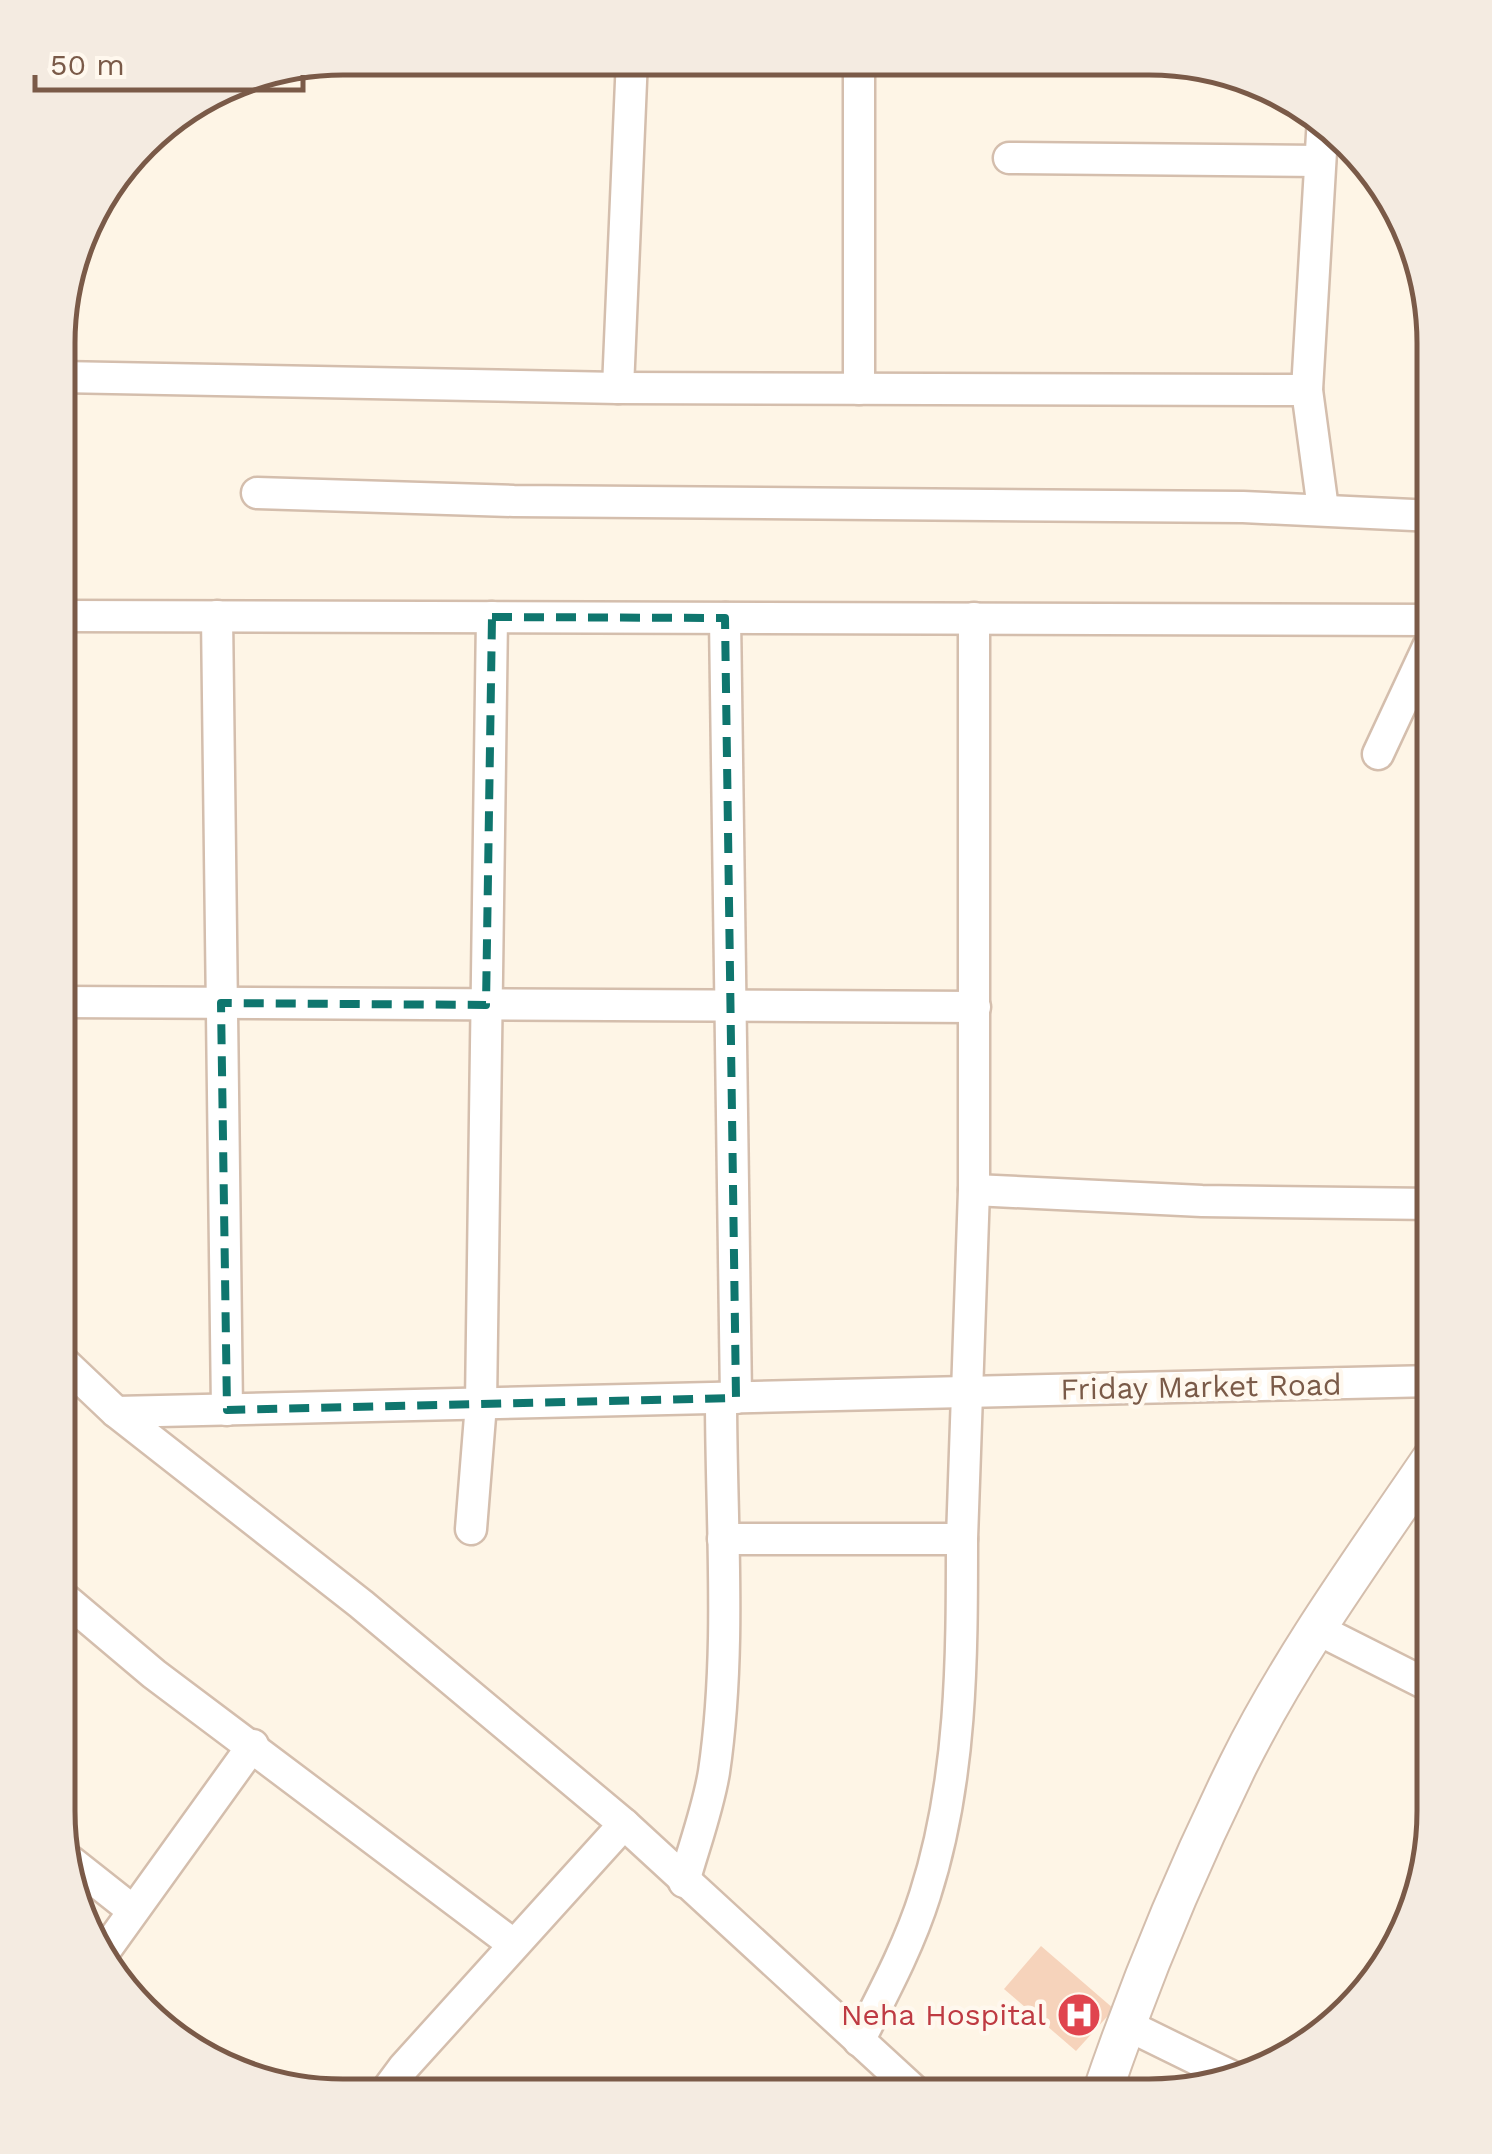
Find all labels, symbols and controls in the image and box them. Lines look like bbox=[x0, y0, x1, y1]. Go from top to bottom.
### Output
scale bar bbox=[35, 30, 302, 92]
text: 50 m bbox=[50, 47, 125, 82]
street label: Friday Market Road bbox=[1060, 1367, 1342, 1406]
hospital icon: Neha Hospital bbox=[1056, 1992, 1102, 2038]
place label: Neha Hospital bbox=[841, 1997, 1046, 2032]

